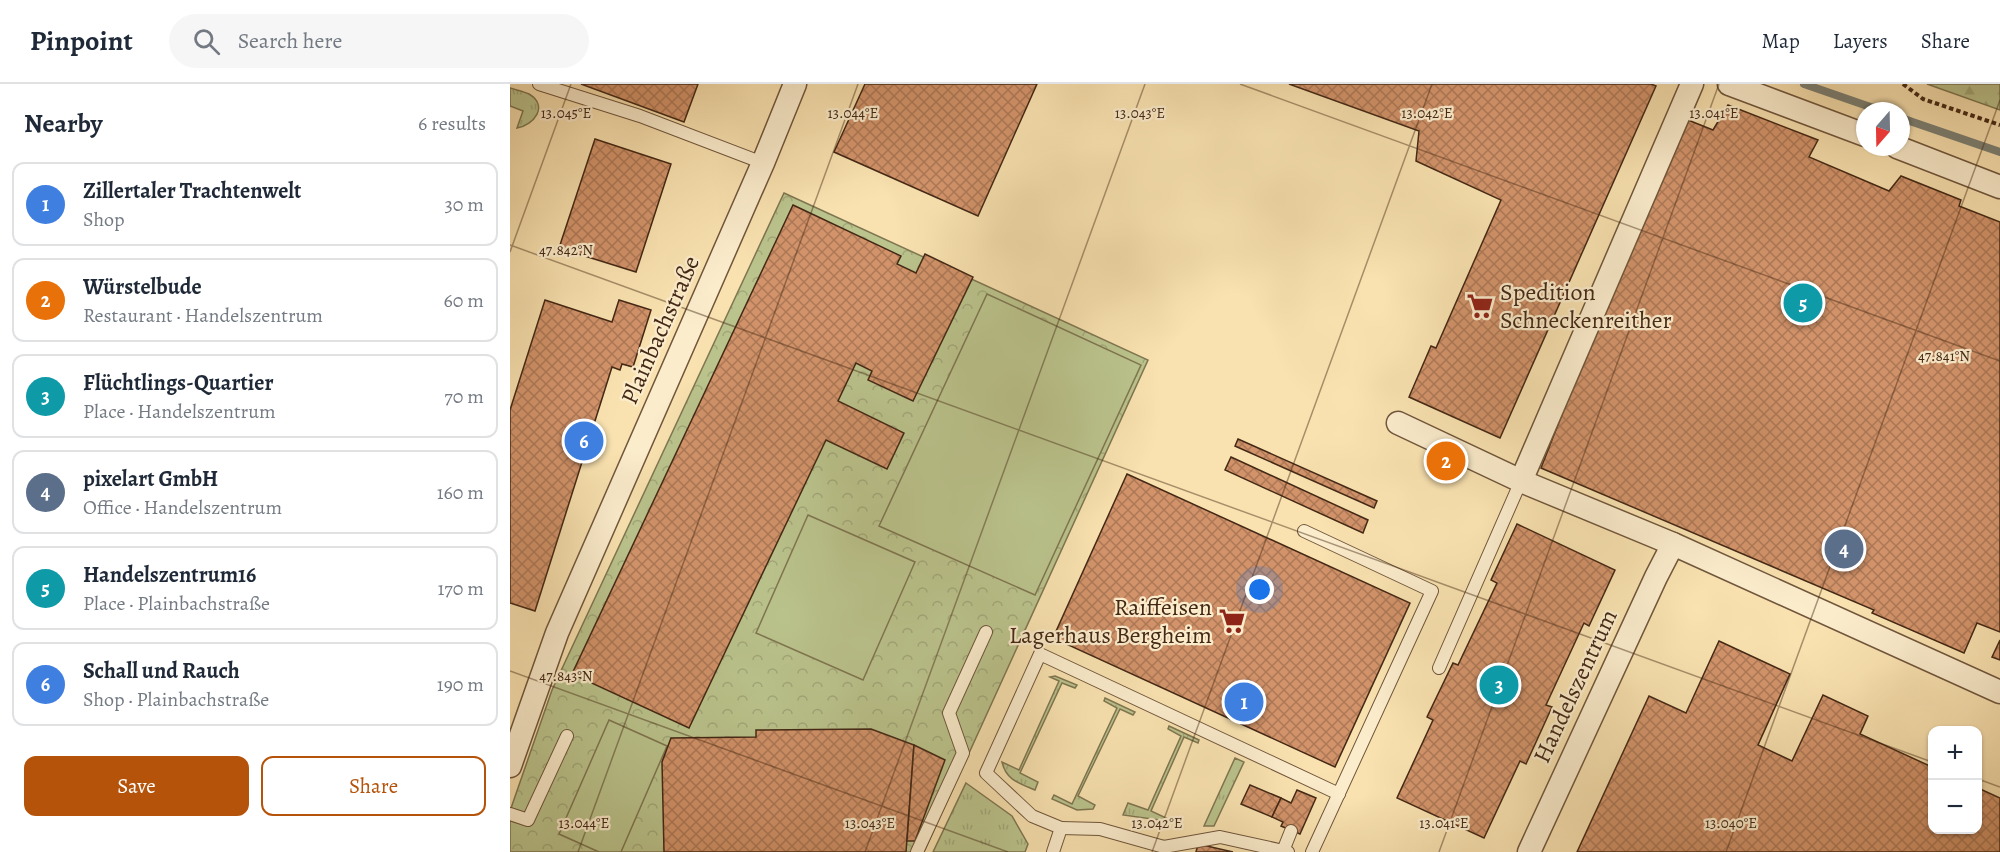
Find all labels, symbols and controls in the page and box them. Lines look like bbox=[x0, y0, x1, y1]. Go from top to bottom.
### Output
search box bbox=[169, 14, 589, 68]
text: Pinpoint bbox=[30, 22, 133, 60]
icon: search bbox=[190, 25, 223, 58]
text: Search here bbox=[238, 26, 342, 56]
text: Map bbox=[1761, 27, 1800, 55]
text: Layers bbox=[1833, 27, 1888, 55]
text: Share bbox=[1921, 27, 1970, 55]
north arrow bbox=[1856, 102, 1910, 156]
text: 13.045°E bbox=[541, 103, 591, 123]
text: 13.044°E bbox=[828, 103, 878, 123]
text: 13.043°E bbox=[1115, 103, 1165, 123]
text: 13.042°E bbox=[1401, 103, 1453, 123]
text: 13.041°E bbox=[1689, 103, 1739, 123]
text: Nearby bbox=[24, 106, 103, 141]
text: 6 results bbox=[418, 110, 486, 137]
text: Zillertaler Trachtenwelt bbox=[83, 176, 301, 206]
text: 1 bbox=[42, 191, 49, 218]
text: 30 m bbox=[444, 191, 484, 218]
text: Shop bbox=[83, 206, 125, 233]
text: 47.842°N bbox=[539, 240, 593, 260]
street label: Plainbachstraße bbox=[613, 251, 707, 409]
text: Würstelbude bbox=[83, 272, 202, 302]
place label: Spedition Schneckenreither bbox=[1500, 276, 1672, 336]
pin: 5 bbox=[1784, 280, 1822, 326]
text: 2 bbox=[41, 287, 50, 314]
text: 60 m bbox=[444, 287, 484, 314]
supermarket icon: Spedition Schneckenreither bbox=[1465, 291, 1495, 321]
text: Restaurant · Handelszentrum bbox=[83, 302, 323, 329]
text: 47.841°N bbox=[1918, 346, 1970, 366]
text: Flüchtlings-Quartier bbox=[83, 368, 273, 398]
text: 3 bbox=[41, 383, 50, 410]
text: 70 m bbox=[444, 383, 484, 410]
text: Place · Handelszentrum bbox=[83, 398, 276, 425]
pin: 6 bbox=[564, 418, 604, 464]
pin: 2 bbox=[1426, 438, 1466, 484]
text: pixelart GmbH bbox=[83, 464, 218, 494]
text: 4 bbox=[41, 479, 50, 506]
text: 160 m bbox=[437, 479, 484, 506]
text: Office · Handelszentrum bbox=[83, 494, 282, 521]
pin: 4 bbox=[1824, 526, 1864, 572]
text: Handelszentrum16 bbox=[83, 560, 256, 590]
text: 5 bbox=[41, 575, 50, 602]
text: 170 m bbox=[438, 575, 484, 602]
your location bbox=[1245, 575, 1274, 604]
text: Place · Plainbachstraße bbox=[83, 590, 270, 617]
place label: Raiffeisen Lagerhaus Bergheim bbox=[1009, 591, 1212, 651]
street label: Handelszentrum bbox=[1525, 604, 1625, 768]
supermarket icon: Raiffeisen Lagerhaus Bergheim bbox=[1217, 606, 1247, 636]
text: Schall und Rauch bbox=[83, 656, 240, 686]
pin: 3 bbox=[1480, 662, 1518, 708]
text: 47.843°N bbox=[539, 666, 593, 686]
text: 6 bbox=[41, 671, 50, 698]
text: 190 m bbox=[437, 671, 484, 698]
pin: 1 bbox=[1224, 680, 1264, 724]
text: Shop · Plainbachstraße bbox=[83, 686, 269, 713]
map controls bbox=[1928, 726, 1982, 834]
button: + bbox=[1928, 726, 1982, 780]
button: Save bbox=[24, 756, 249, 816]
button: Share bbox=[261, 756, 486, 816]
button: − bbox=[1928, 780, 1982, 834]
text: 13.044°E bbox=[559, 813, 609, 833]
text: 13.043°E bbox=[845, 813, 895, 833]
text: 13.042°E bbox=[1131, 813, 1183, 833]
text: 13.041°E bbox=[1419, 813, 1469, 833]
text: 13.040°E bbox=[1705, 813, 1757, 833]

